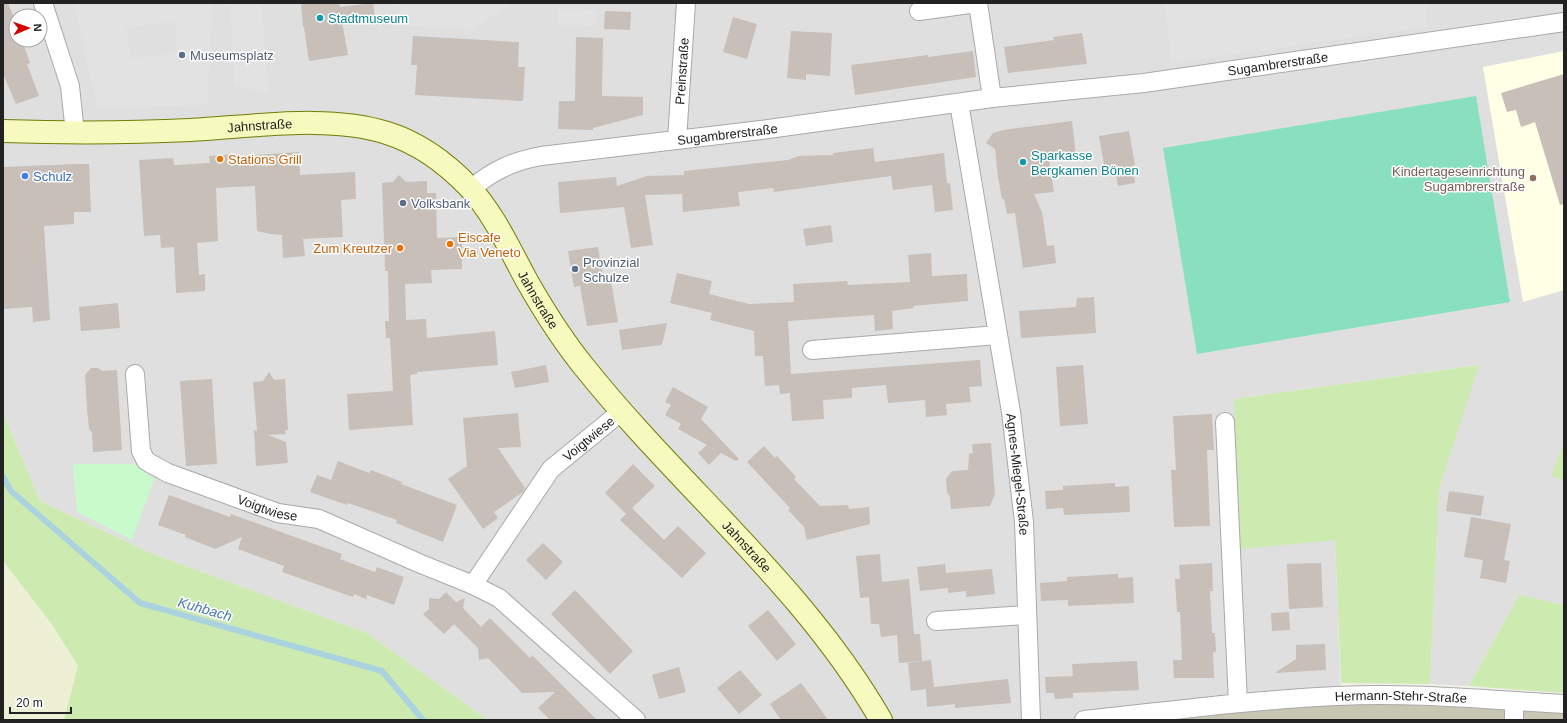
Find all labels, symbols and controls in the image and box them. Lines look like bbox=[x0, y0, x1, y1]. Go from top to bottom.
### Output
north arrow bbox=[8, 8, 48, 48]
place label: Stadtmuseum bbox=[328, 11, 408, 26]
marker: Stadtmuseum bbox=[315, 13, 325, 23]
text: N bbox=[32, 23, 44, 32]
street label: Preinstraße bbox=[672, 37, 692, 105]
place label: Museumsplatz bbox=[190, 48, 274, 63]
street label: Sugambrerstraße bbox=[1227, 49, 1329, 79]
marker: Museumsplatz bbox=[177, 50, 187, 60]
street label: Jahnstraße bbox=[227, 116, 293, 135]
street label: Sugambrerstraße bbox=[676, 121, 779, 148]
place label: Sparkasse Bergkamen Bönen bbox=[1031, 148, 1139, 178]
place label: Stations Grill bbox=[228, 152, 302, 167]
marker: Stations Grill bbox=[215, 154, 225, 164]
marker: Sparkasse Bergkamen Bönen bbox=[1018, 157, 1028, 167]
place label: Kindertageseinrichtung Sugambrerstraße bbox=[1392, 164, 1525, 194]
place label: Schulz bbox=[33, 169, 72, 184]
marker: Schulz bbox=[20, 171, 30, 181]
marker: Kindertageseinrichtung Sugambrerstraße bbox=[1528, 173, 1538, 183]
place label: Volksbank bbox=[411, 196, 471, 211]
marker: Volksbank bbox=[398, 198, 408, 208]
place label: Eiscafe Via Veneto bbox=[458, 230, 521, 260]
marker: Eiscafe Via Veneto bbox=[445, 239, 455, 249]
place label: Zum Kreutzer bbox=[313, 241, 393, 256]
marker: Zum Kreutzer bbox=[395, 243, 405, 253]
place label: Provinzial Schulze bbox=[583, 255, 639, 285]
marker: Provinzial Schulze bbox=[570, 264, 580, 274]
street label: Jahnstraße bbox=[515, 268, 561, 332]
street label: Agnes-Miegel-Straße bbox=[1003, 412, 1031, 536]
street label: Voigtwiese bbox=[560, 413, 617, 464]
street label: Voigtwiese bbox=[235, 492, 298, 524]
street label: Jahnstraße bbox=[719, 518, 774, 576]
water label: Kuhbach bbox=[176, 594, 234, 624]
street label: Hermann-Stehr-Straße bbox=[1334, 688, 1467, 706]
scale bar bbox=[10, 689, 71, 715]
text: 20 m bbox=[16, 696, 43, 710]

